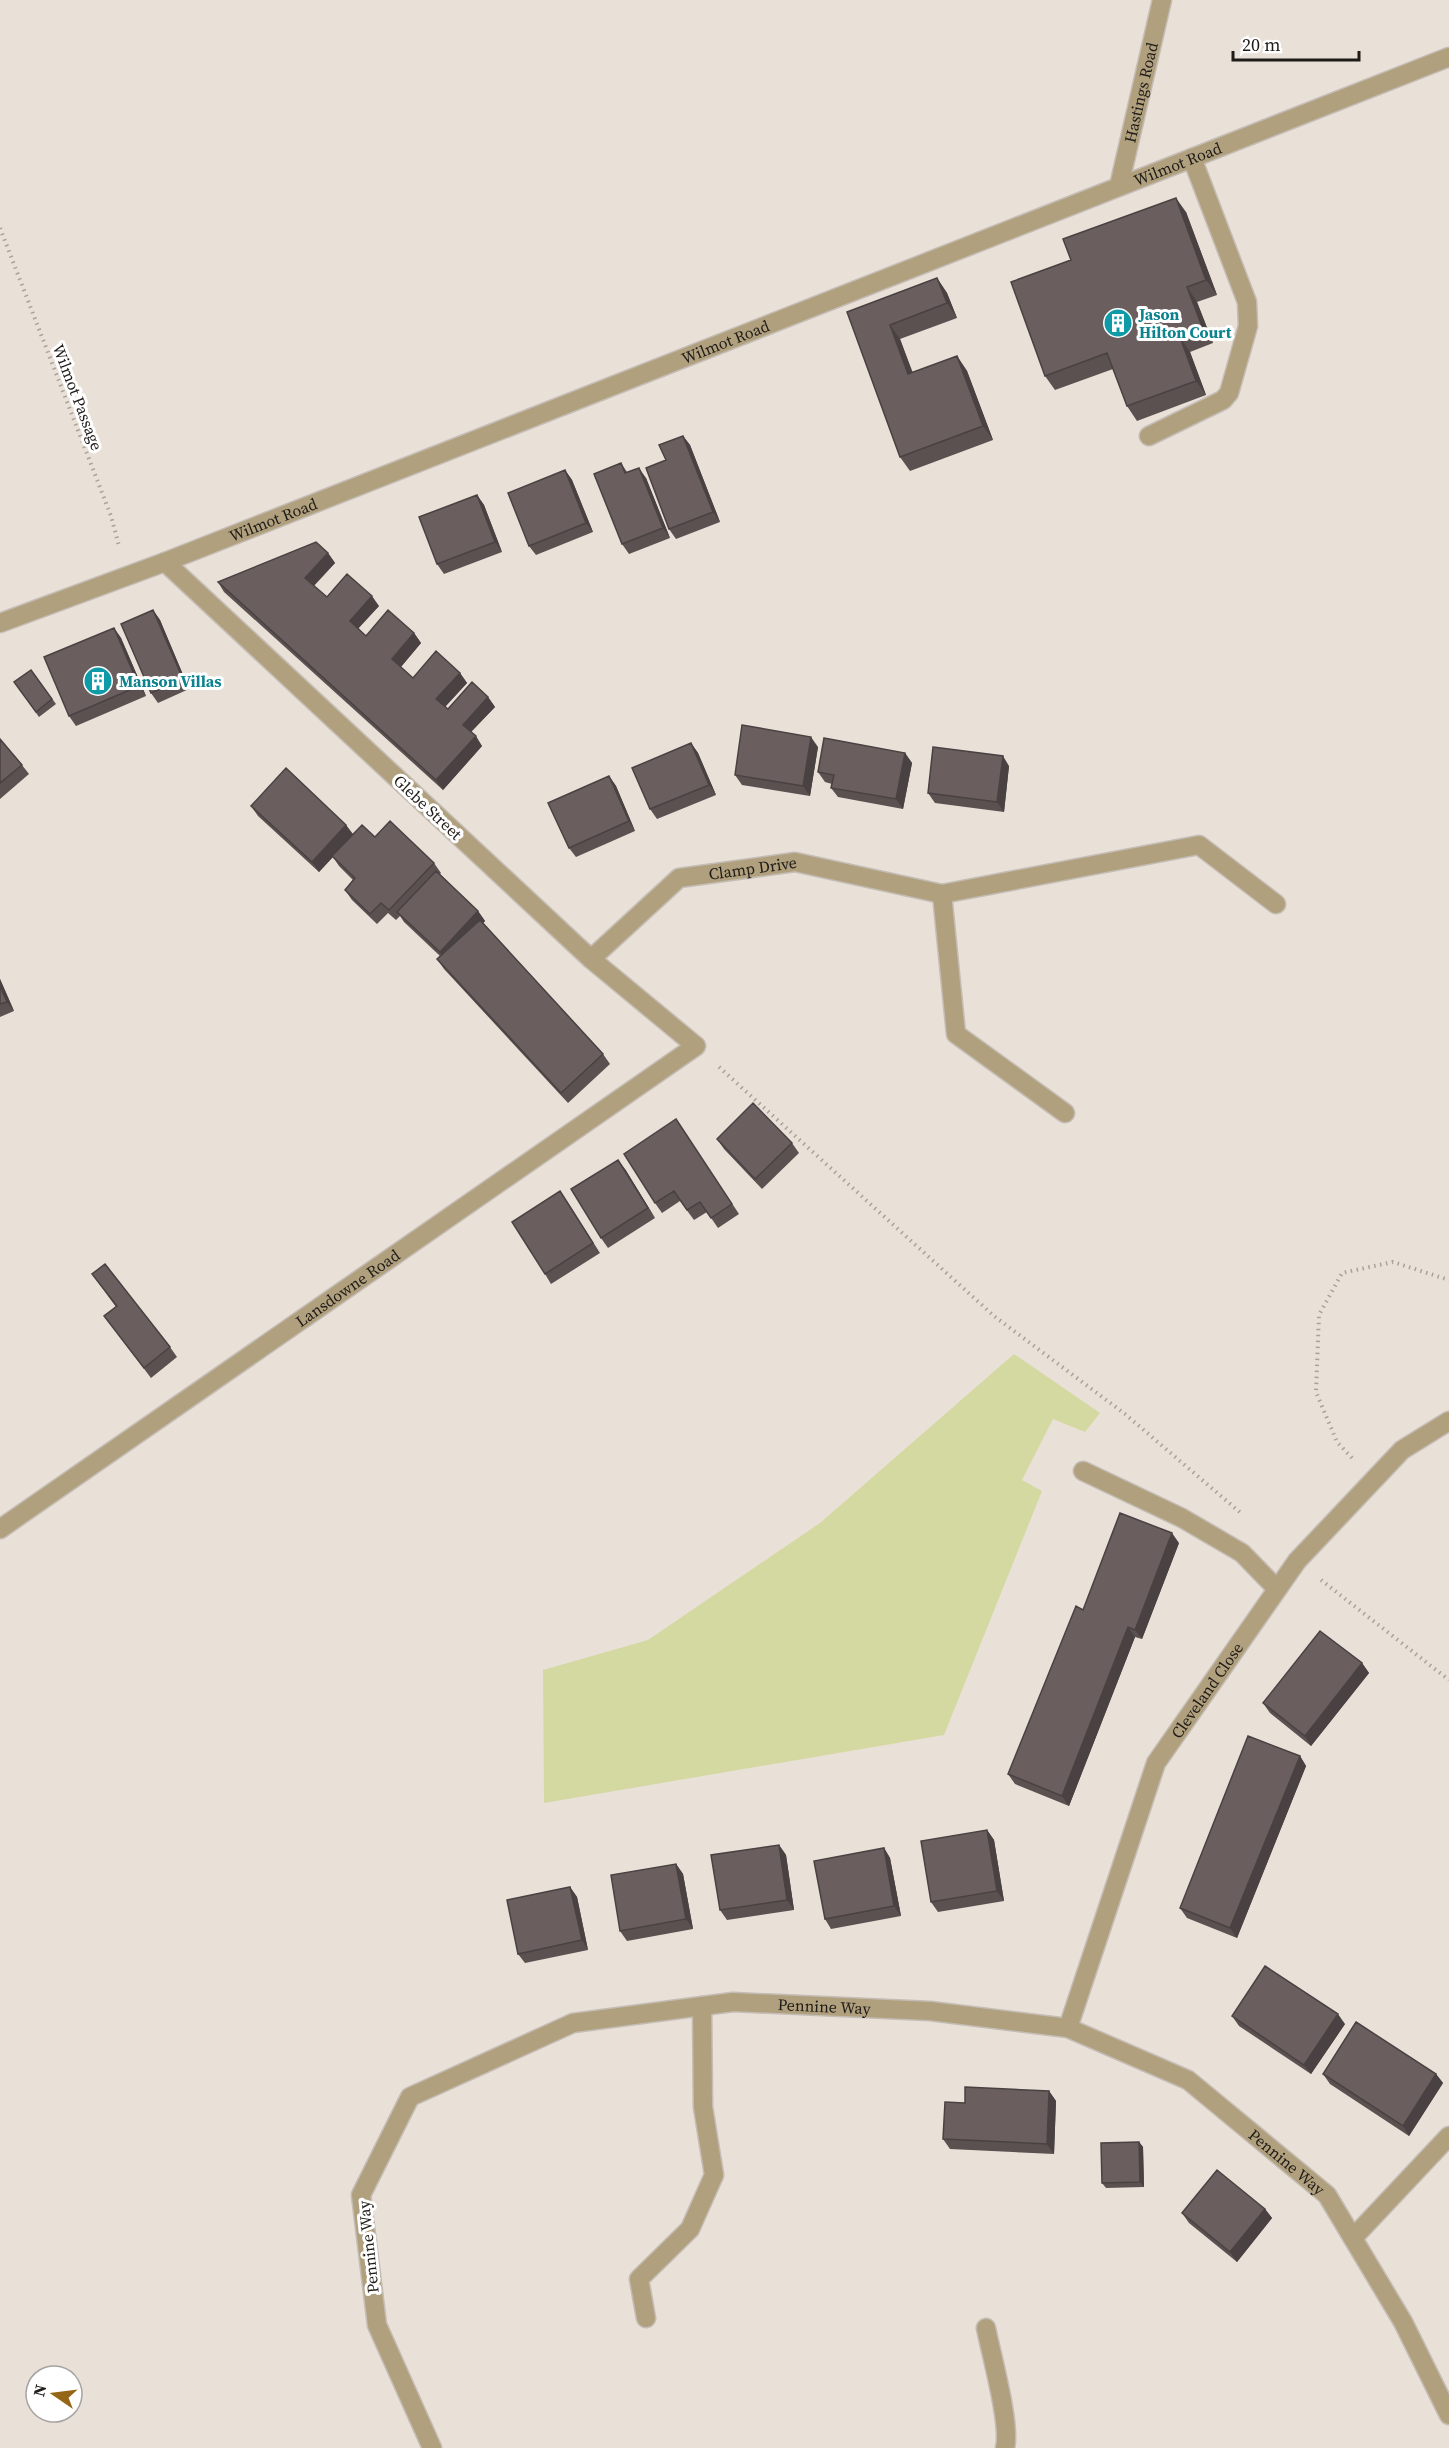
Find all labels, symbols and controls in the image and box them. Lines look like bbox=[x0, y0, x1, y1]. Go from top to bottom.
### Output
scale bar bbox=[1233, 24, 1359, 62]
text: 20 m bbox=[1242, 32, 1280, 57]
street label: Hastings Road bbox=[1118, 40, 1163, 145]
street label: Wilmot Road bbox=[1130, 137, 1225, 191]
place label: Jason Hilton Court bbox=[1138, 303, 1232, 343]
building icon: Jason Hilton Court bbox=[1102, 307, 1134, 339]
street label: Wilmot Road bbox=[678, 314, 773, 369]
street label: Wilmot Passage bbox=[48, 341, 108, 453]
street label: Wilmot Road bbox=[226, 492, 320, 547]
building icon: Manson Villas bbox=[82, 665, 114, 697]
place label: Manson Villas bbox=[119, 670, 222, 692]
street label: Glebe Street bbox=[389, 770, 468, 845]
street label: Clamp Drive bbox=[707, 851, 798, 885]
street label: Lansdowne Road bbox=[291, 1244, 404, 1332]
street label: Cleveland Close bbox=[1166, 1638, 1248, 1743]
street label: Pennine Way bbox=[777, 1993, 872, 2019]
street label: Pennine Way bbox=[1244, 2124, 1330, 2200]
street label: Pennine Way bbox=[352, 2199, 384, 2294]
north arrow bbox=[24, 2364, 84, 2424]
text: N bbox=[27, 2382, 52, 2399]

